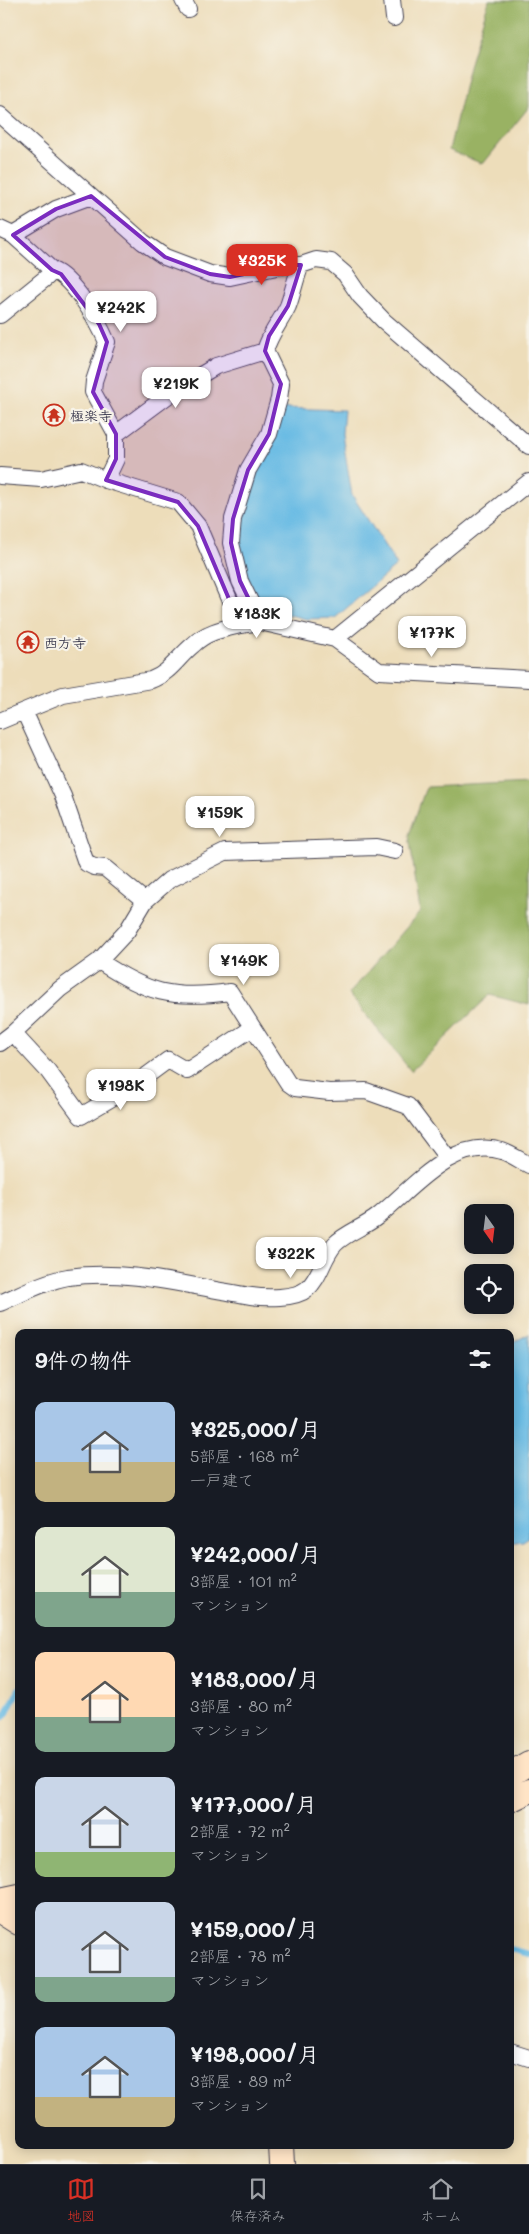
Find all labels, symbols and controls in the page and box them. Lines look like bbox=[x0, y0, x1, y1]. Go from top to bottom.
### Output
pin: ¥325K bbox=[227, 244, 297, 286]
text: ¥325K bbox=[238, 249, 286, 270]
pin: ¥242K bbox=[86, 290, 156, 333]
text: ¥242K bbox=[96, 296, 146, 317]
pin: ¥219K bbox=[141, 366, 211, 409]
text: ¥219K bbox=[153, 372, 199, 393]
temple icon: 極楽寺 bbox=[42, 403, 66, 427]
place label: 極楽寺 bbox=[70, 406, 112, 425]
pin: ¥183K bbox=[222, 596, 292, 639]
text: ¥183K bbox=[233, 602, 281, 623]
pin: ¥177K bbox=[397, 616, 467, 658]
text: ¥177K bbox=[409, 621, 455, 642]
temple icon: 西方寺 bbox=[16, 630, 40, 654]
place label: 西方寺 bbox=[44, 633, 86, 652]
pin: ¥159K bbox=[185, 796, 255, 838]
text: ¥159K bbox=[196, 801, 244, 822]
pin: ¥149K bbox=[209, 944, 279, 986]
text: ¥149K bbox=[220, 949, 268, 970]
pin: ¥198K bbox=[86, 1068, 156, 1111]
text: ¥198K bbox=[97, 1074, 145, 1095]
north arrow bbox=[464, 1204, 514, 1254]
map controls bbox=[464, 1204, 514, 1314]
pin: ¥322K bbox=[256, 1236, 326, 1279]
text: ¥322K bbox=[267, 1242, 315, 1263]
button: locate bbox=[464, 1264, 514, 1314]
icon: filters bbox=[466, 1345, 494, 1373]
text: 9件の物件 bbox=[35, 1346, 132, 1373]
text: ¥325,000/月 bbox=[190, 1415, 321, 1442]
icon: home bbox=[75, 1422, 135, 1482]
text: 5部屋 · 168 m² bbox=[190, 1445, 299, 1466]
text: 一戸建て bbox=[190, 1469, 254, 1490]
text: ¥242,000/月 bbox=[190, 1540, 321, 1567]
icon: home bbox=[75, 1547, 135, 1607]
text: 3部屋 · 101 m² bbox=[190, 1570, 297, 1591]
text: マンション bbox=[190, 1594, 269, 1615]
text: ¥183,000/月 bbox=[190, 1665, 319, 1692]
icon: home bbox=[75, 1672, 135, 1732]
text: 3部屋 · 80 m² bbox=[190, 1695, 292, 1716]
text: マンション bbox=[190, 1719, 269, 1740]
text: ¥177,000/月 bbox=[190, 1790, 317, 1817]
icon: home bbox=[75, 1797, 135, 1857]
text: 2部屋 · 72 m² bbox=[190, 1820, 290, 1841]
text: マンション bbox=[190, 1844, 269, 1865]
text: ¥159,000/月 bbox=[190, 1915, 318, 1942]
icon: home bbox=[75, 1922, 135, 1982]
text: 2部屋 · 78 m² bbox=[190, 1945, 291, 1966]
text: マンション bbox=[190, 1969, 269, 1990]
text: ¥198,000/月 bbox=[190, 2040, 319, 2067]
icon: home bbox=[75, 2047, 135, 2107]
text: 3部屋 · 89 m² bbox=[190, 2070, 292, 2091]
text: マンション bbox=[190, 2094, 269, 2115]
tab: 地図 bbox=[67, 2175, 95, 2225]
tab: 保存済み bbox=[230, 2175, 286, 2225]
tab: ホーム bbox=[420, 2175, 462, 2225]

